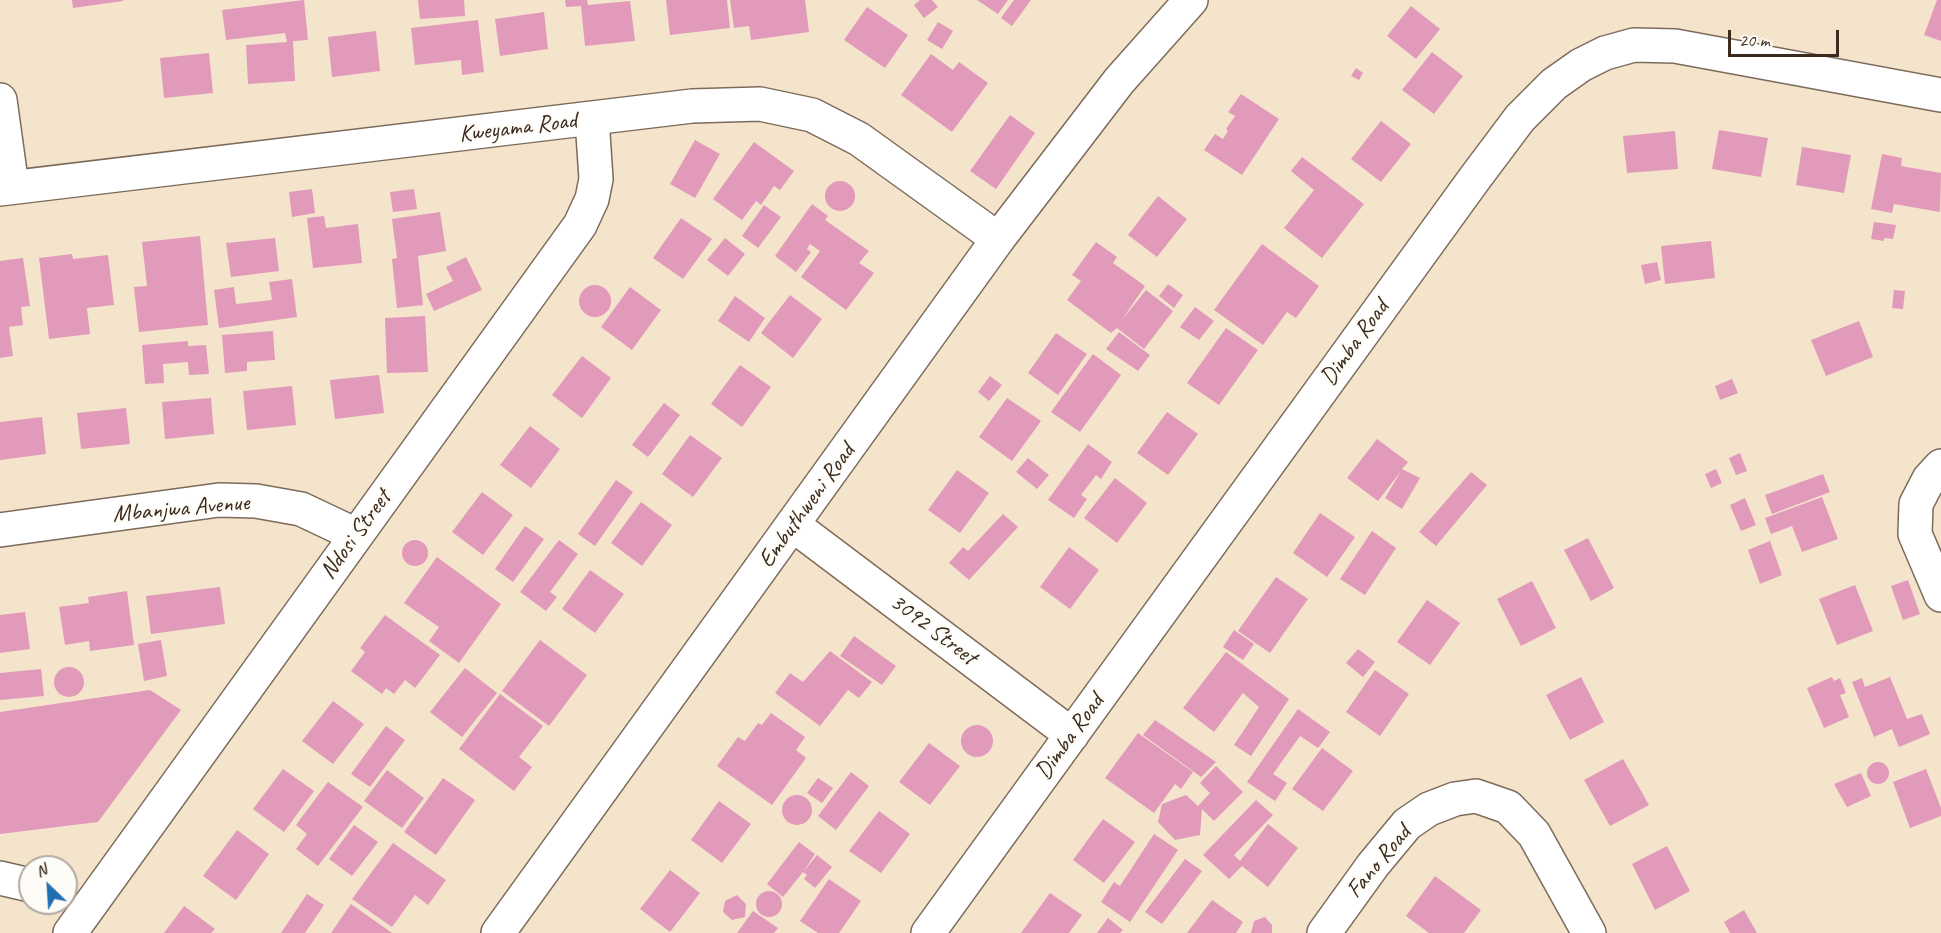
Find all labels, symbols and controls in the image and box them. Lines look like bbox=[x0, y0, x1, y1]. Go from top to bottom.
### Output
scale bar bbox=[1731, 18, 1842, 56]
text: 20 m bbox=[1739, 29, 1770, 51]
street label: Kweyama Road bbox=[458, 107, 578, 149]
street label: Dimba Road bbox=[1314, 295, 1396, 391]
street label: Embuthweni Road bbox=[752, 438, 862, 574]
street label: Ndosi Street bbox=[314, 485, 398, 585]
street label: Mbanjwa Avenue bbox=[112, 489, 250, 529]
street label: 3092 Street bbox=[884, 588, 982, 672]
street label: Dimba Road bbox=[1029, 689, 1111, 785]
street label: Fano Road bbox=[1340, 820, 1418, 904]
north arrow bbox=[18, 855, 78, 915]
text: N bbox=[33, 859, 50, 882]

